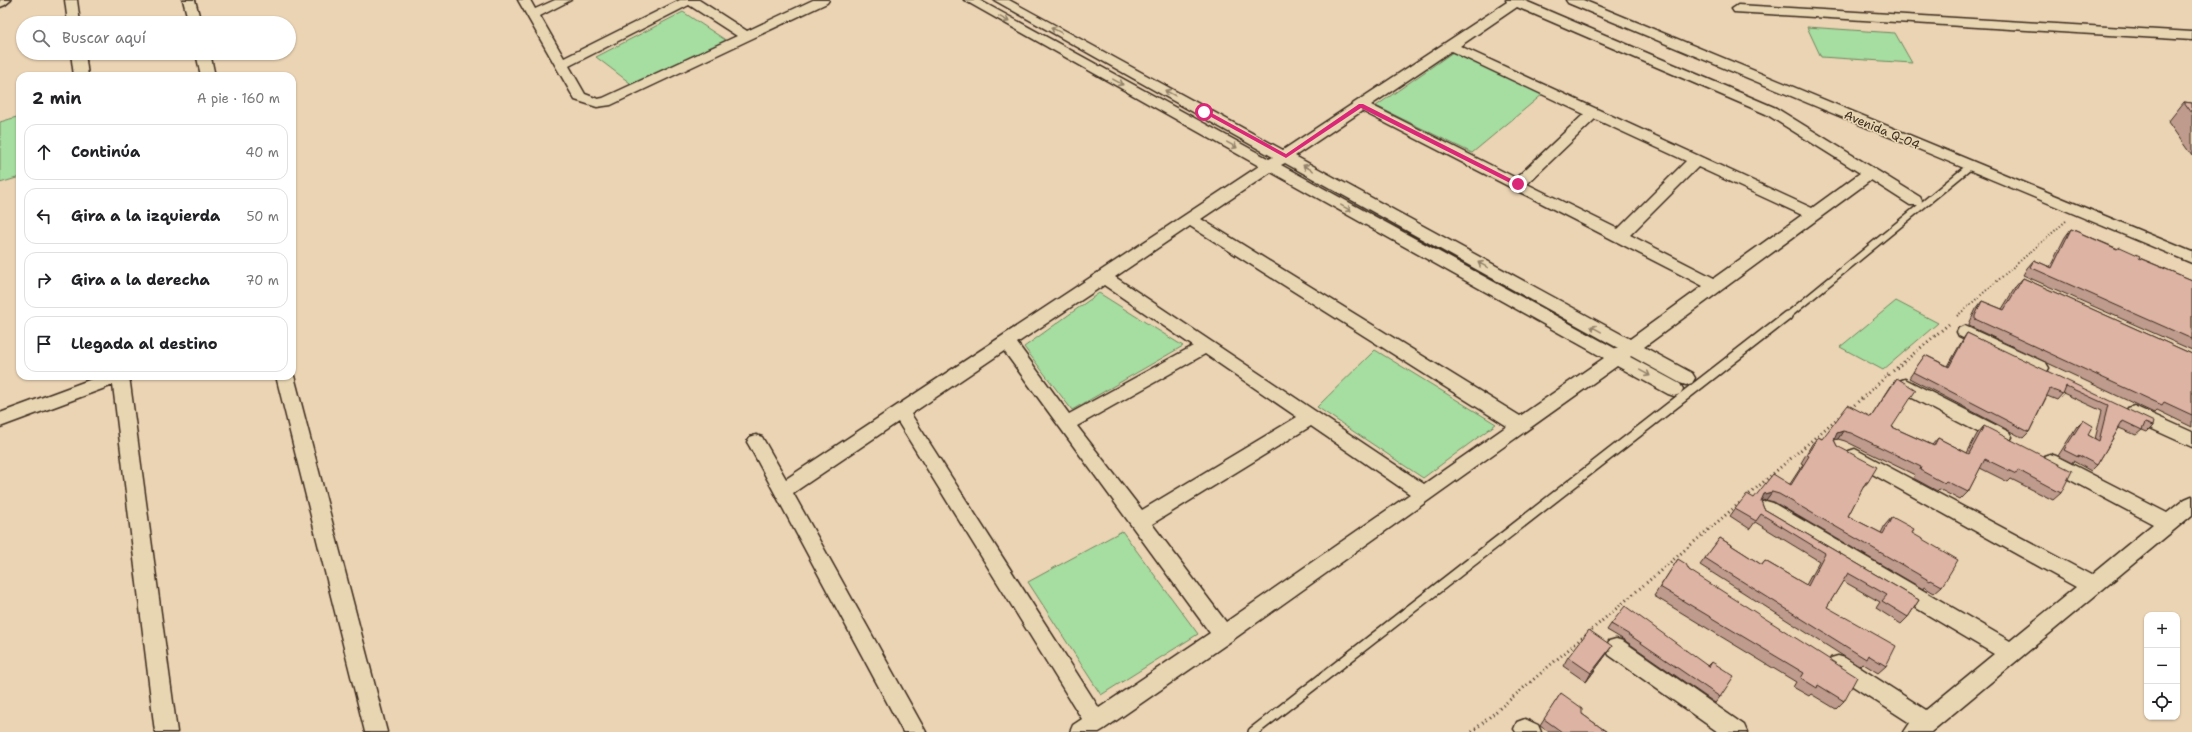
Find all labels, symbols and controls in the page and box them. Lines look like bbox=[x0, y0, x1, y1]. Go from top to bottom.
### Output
search box bbox=[16, 16, 296, 60]
one-way arrow bbox=[998, 16, 1010, 23]
one-way arrow bbox=[1050, 26, 1062, 34]
icon: search bbox=[30, 27, 52, 49]
text: Buscar aquí bbox=[62, 28, 146, 48]
one-way arrow bbox=[1112, 79, 1124, 86]
text: 2 min bbox=[32, 87, 82, 109]
one-way arrow bbox=[1164, 88, 1176, 96]
text: A pie · 160 m bbox=[197, 90, 280, 107]
route start bbox=[1195, 103, 1213, 121]
street label: Avenida Q-04 bbox=[1842, 107, 1922, 153]
icon: ahead bbox=[33, 141, 55, 163]
text: Continúa bbox=[71, 142, 140, 162]
one-way arrow bbox=[1226, 142, 1238, 149]
text: 40 m bbox=[245, 144, 279, 161]
one-way arrow bbox=[1302, 164, 1314, 171]
route end bbox=[1509, 175, 1527, 193]
icon: left bbox=[33, 205, 55, 227]
one-way arrow bbox=[1339, 205, 1351, 212]
text: Gira a la izquierda bbox=[71, 206, 220, 226]
text: 50 m bbox=[246, 208, 279, 225]
one-way arrow bbox=[1477, 261, 1489, 269]
icon: right bbox=[33, 269, 55, 291]
text: Gira a la derecha bbox=[71, 270, 210, 290]
text: 70 m bbox=[245, 272, 279, 289]
one-way arrow bbox=[1590, 324, 1602, 332]
icon: arrive bbox=[33, 333, 55, 355]
text: Llegada al destino bbox=[71, 334, 218, 354]
one-way arrow bbox=[1639, 370, 1651, 377]
map controls bbox=[2144, 612, 2180, 720]
button: + bbox=[2144, 612, 2180, 648]
button: − bbox=[2144, 648, 2180, 684]
button: locate bbox=[2144, 684, 2180, 720]

